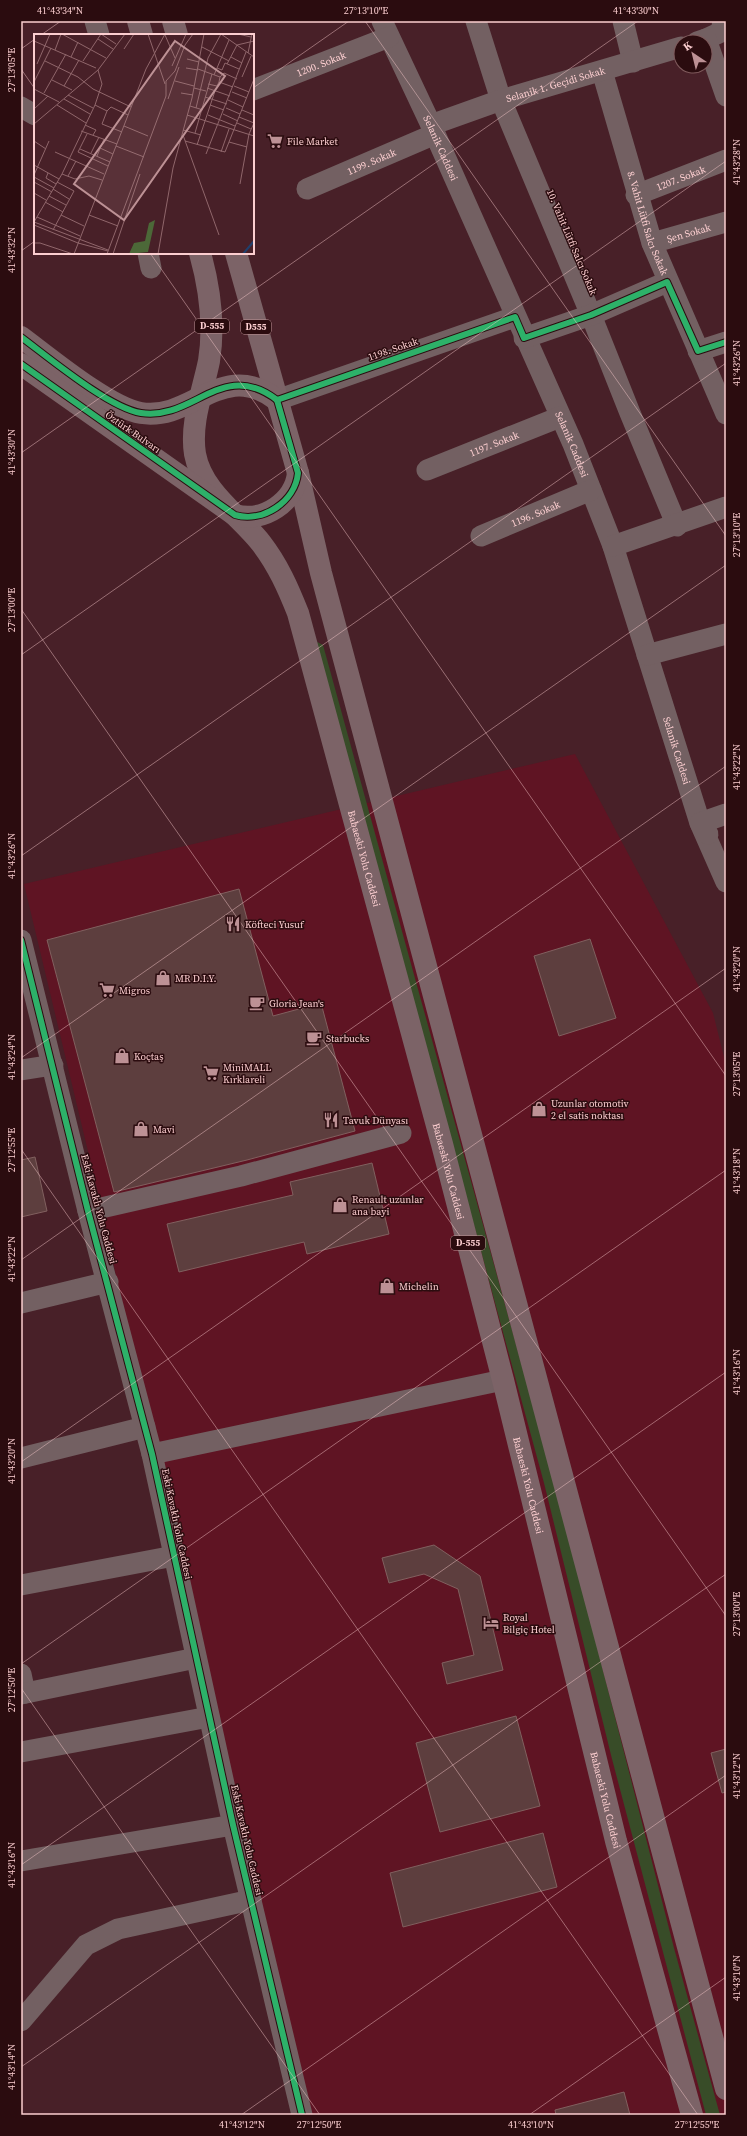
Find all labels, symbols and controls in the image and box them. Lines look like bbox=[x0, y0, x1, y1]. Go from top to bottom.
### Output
text: 41°43'34"N bbox=[37, 4, 83, 17]
text: 27°13'10"E bbox=[344, 4, 388, 17]
text: 41°43'30"N bbox=[613, 4, 659, 17]
inset map bbox=[34, 34, 254, 254]
north arrow bbox=[673, 34, 713, 74]
text: K bbox=[680, 38, 695, 55]
text: 27°13'05"E bbox=[5, 48, 18, 92]
street label: 1200. Sokak bbox=[294, 48, 348, 79]
street label: Selanik 1. Geçidi Sokak bbox=[504, 63, 607, 105]
street label: Selanik Caddesi bbox=[421, 113, 461, 183]
supermarket icon: File Market bbox=[266, 132, 284, 150]
place label: File Market bbox=[287, 135, 338, 148]
text: 41°43'28"N bbox=[730, 139, 743, 185]
street label: 1199. Sokak bbox=[345, 145, 398, 178]
street label: 1207. Sokak bbox=[654, 162, 708, 193]
street label: 8. Vahit Lütfi Salcı Sokak bbox=[625, 170, 672, 278]
street label: 10. Vahit Lütfi Salcı Sokak bbox=[544, 187, 600, 297]
street label: Şen Sokak bbox=[665, 220, 713, 245]
text: 41°43'32"N bbox=[5, 227, 18, 273]
road number: D-555 bbox=[195, 319, 229, 333]
road number: D555 bbox=[241, 320, 271, 334]
street label: 1198. Sokak bbox=[366, 334, 420, 364]
text: 41°43'26"N bbox=[730, 340, 743, 386]
street label: Öztürk Bulvarı bbox=[103, 408, 163, 456]
street label: Selanik Caddesi bbox=[553, 409, 592, 479]
street label: 1197. Sokak bbox=[467, 428, 521, 459]
text: 41°43'30"N bbox=[5, 429, 18, 475]
street label: 1196. Sokak bbox=[509, 497, 562, 529]
text: 27°13'10"E bbox=[730, 513, 743, 557]
text: 27°13'00"E bbox=[5, 588, 18, 632]
street label: Selanik Caddesi bbox=[661, 715, 694, 786]
text: 41°43'22"N bbox=[730, 744, 743, 790]
street label: Babaeski Yolu Caddesi bbox=[345, 809, 384, 908]
text: 41°43'26"N bbox=[5, 833, 18, 879]
restaurant icon: Köfteci Yusuf bbox=[224, 915, 242, 933]
place label: Köfteci Yusuf bbox=[245, 918, 305, 931]
text: 41°43'20"N bbox=[730, 946, 743, 992]
shop icon: MR D.I.Y. bbox=[154, 969, 172, 987]
place label: MR D.I.Y. bbox=[175, 972, 217, 985]
supermarket icon: Migros bbox=[98, 981, 116, 999]
place label: Migros bbox=[119, 984, 150, 997]
cafe icon: Gloria Jean's bbox=[248, 994, 266, 1012]
place label: Gloria Jean's bbox=[269, 997, 324, 1010]
cafe icon: Starbucks bbox=[305, 1029, 323, 1047]
place label: Starbucks bbox=[326, 1032, 369, 1045]
text: 41°43'24"N bbox=[5, 1034, 18, 1080]
shop icon: Koçtaş bbox=[113, 1047, 131, 1065]
place label: Koçtaş bbox=[134, 1050, 164, 1063]
text: 27°13'05"E bbox=[730, 1052, 743, 1096]
place label: MiniMALL Kırklareli bbox=[223, 1061, 271, 1086]
supermarket icon: MiniMALL Kırklareli bbox=[202, 1064, 220, 1082]
place label: Uzunlar otomotiv 2 el satis noktası bbox=[551, 1097, 629, 1122]
shop icon: Uzunlar otomotiv 2 el satis noktası bbox=[530, 1100, 548, 1118]
restaurant icon: Tavuk Dünyası bbox=[322, 1111, 340, 1129]
place label: Tavuk Dünyası bbox=[343, 1114, 408, 1127]
shop icon: Mavi bbox=[132, 1120, 150, 1138]
street label: Babaeski Yolu Caddesi bbox=[430, 1122, 468, 1221]
place label: Mavi bbox=[153, 1123, 175, 1136]
text: 27°12'55"E bbox=[5, 1128, 18, 1172]
text: 41°43'18"N bbox=[730, 1148, 743, 1194]
street label: Eski Kavaklı Yolu Caddesi bbox=[78, 1153, 120, 1265]
place label: Renault uzunlar ana bayi bbox=[352, 1193, 424, 1218]
shop icon: Renault uzunlar ana bayi bbox=[331, 1196, 349, 1214]
text: 41°43'22"N bbox=[5, 1236, 18, 1282]
road number: D-555 bbox=[451, 1236, 485, 1250]
shop icon: Michelin bbox=[378, 1277, 396, 1295]
place label: Michelin bbox=[399, 1280, 439, 1293]
text: 41°43'16"N bbox=[730, 1349, 743, 1395]
street label: Babaeski Yolu Caddesi bbox=[511, 1436, 547, 1535]
text: 41°43'20"N bbox=[5, 1438, 18, 1484]
street label: Eski Kavaklı Yolu Caddesi bbox=[159, 1467, 195, 1581]
text: 27°13'00"E bbox=[730, 1592, 743, 1636]
place label: Royal Bilgiç Hotel bbox=[503, 1611, 555, 1636]
hotel icon: Royal Bilgiç Hotel bbox=[482, 1614, 500, 1632]
text: 27°12'50"E bbox=[5, 1668, 18, 1712]
street label: Babaeski Yolu Caddesi bbox=[588, 1750, 624, 1850]
text: 41°43'12"N bbox=[730, 1753, 743, 1799]
street label: Eski Kavaklı Yolu Caddesi bbox=[228, 1783, 266, 1897]
text: 41°43'16"N bbox=[5, 1842, 18, 1888]
text: 41°43'10"N bbox=[730, 1955, 743, 2001]
text: 41°43'14"N bbox=[5, 2044, 18, 2090]
text: 41°43'12"N bbox=[219, 2118, 265, 2131]
text: 27°12'50"E bbox=[297, 2118, 341, 2131]
text: 41°43'10"N bbox=[508, 2118, 554, 2131]
text: 27°12'55"E bbox=[675, 2118, 719, 2131]

